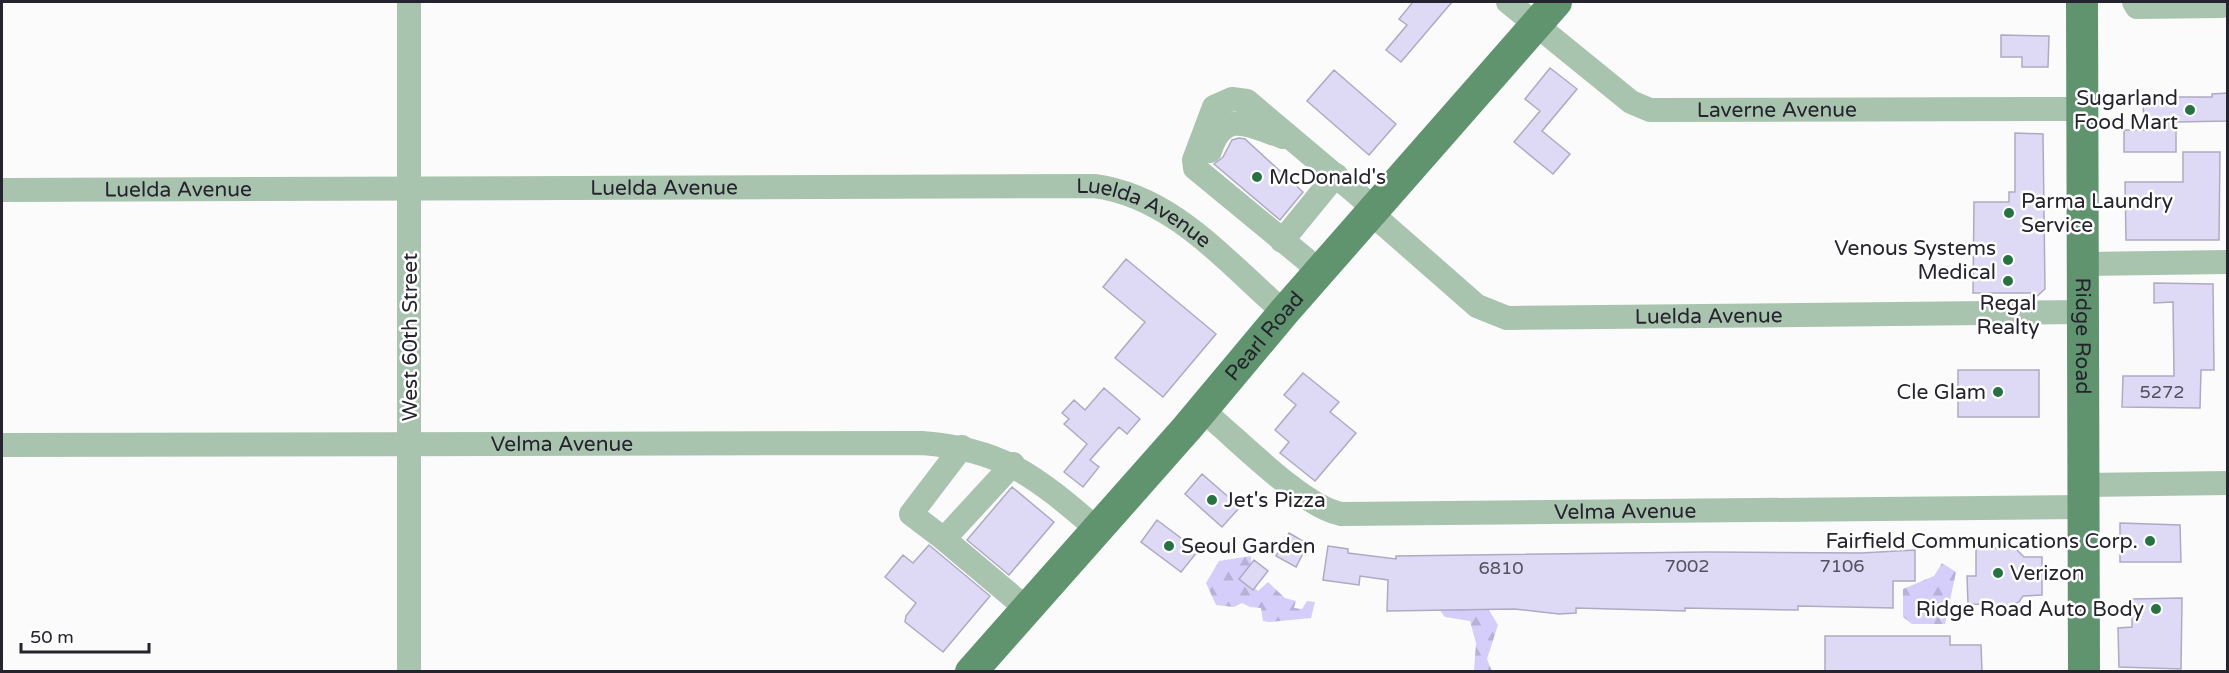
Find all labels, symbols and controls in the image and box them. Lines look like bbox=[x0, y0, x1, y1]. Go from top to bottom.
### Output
place label: Sugarland Food Mart bbox=[2074, 86, 2178, 135]
street label: Laverne Avenue bbox=[1697, 98, 1857, 123]
marker: Sugarland Food Mart bbox=[2183, 103, 2197, 117]
place label: McDonald's bbox=[1269, 165, 1386, 190]
marker: McDonald's bbox=[1250, 170, 1264, 184]
street label: Luelda Avenue bbox=[1076, 173, 1216, 254]
street label: Luelda Avenue bbox=[590, 175, 738, 201]
street label: Luelda Avenue bbox=[104, 177, 252, 203]
place label: Parma Laundry Service bbox=[2021, 189, 2173, 238]
marker: Parma Laundry Service bbox=[2002, 206, 2016, 220]
place label: Venous Systems Medical bbox=[1834, 236, 1996, 285]
street label: West 60th Street bbox=[398, 253, 423, 421]
marker: Venous Systems Medical bbox=[2001, 253, 2015, 267]
marker: Regal Realty bbox=[2001, 274, 2015, 288]
street label: Ridge Road bbox=[2070, 278, 2095, 394]
street label: Pearl Road bbox=[1220, 286, 1309, 386]
place label: Regal Realty bbox=[1976, 291, 2040, 340]
street label: Luelda Avenue bbox=[1635, 303, 1783, 330]
place label: Cle Glam bbox=[1897, 380, 1986, 405]
house number: 5272 bbox=[2139, 381, 2185, 403]
marker: Cle Glam bbox=[1991, 385, 2005, 399]
street label: Velma Avenue bbox=[491, 432, 633, 457]
place label: Jet's Pizza bbox=[1224, 488, 1326, 513]
marker: Jet's Pizza bbox=[1205, 493, 1219, 507]
street label: Velma Avenue bbox=[1554, 499, 1696, 525]
place label: Fairfield Communications Corp. bbox=[1826, 529, 2138, 554]
place label: Seoul Garden bbox=[1181, 534, 1315, 559]
marker: Fairfield Communications Corp. bbox=[2143, 534, 2157, 548]
marker: Seoul Garden bbox=[1162, 539, 1176, 553]
house number: 7002 bbox=[1664, 555, 1710, 577]
house number: 7106 bbox=[1819, 555, 1865, 577]
house number: 6810 bbox=[1478, 557, 1524, 579]
place label: Verizon bbox=[2010, 561, 2085, 586]
marker: Verizon bbox=[1991, 566, 2005, 580]
place label: Ridge Road Auto Body bbox=[1916, 597, 2144, 622]
marker: Ridge Road Auto Body bbox=[2149, 602, 2163, 616]
scale bar bbox=[21, 616, 148, 654]
text: 50 m bbox=[30, 626, 74, 648]

